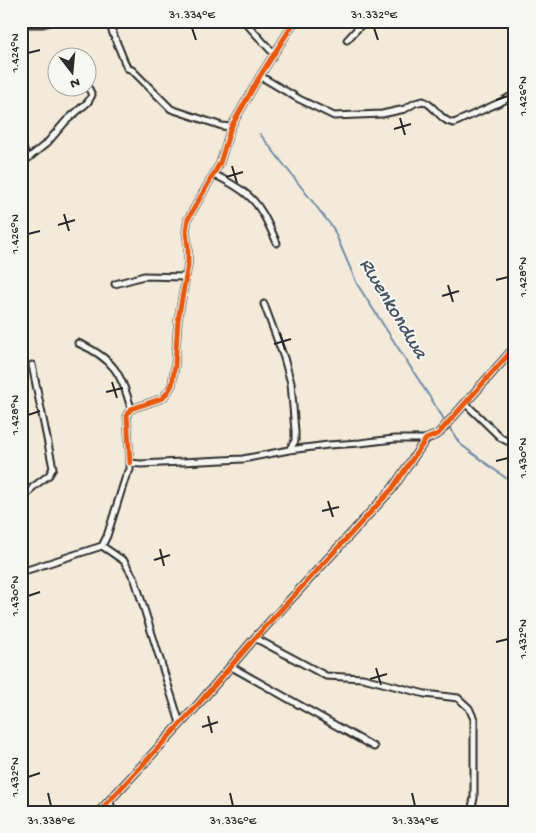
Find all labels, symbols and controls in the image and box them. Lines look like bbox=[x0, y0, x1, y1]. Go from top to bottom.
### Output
text: 31.334°E bbox=[168, 9, 215, 23]
text: 31.332°E bbox=[350, 9, 398, 23]
text: 1.424°N bbox=[9, 33, 23, 74]
north arrow bbox=[48, 48, 98, 98]
text: N bbox=[68, 73, 82, 92]
text: 1.426°N bbox=[517, 76, 531, 117]
text: 1.426°N bbox=[9, 214, 23, 255]
water label: Rwenkondwa bbox=[353, 255, 432, 365]
text: 1.428°N bbox=[517, 257, 531, 298]
text: 1.428°N bbox=[9, 395, 23, 436]
text: 1.430°N bbox=[517, 438, 531, 479]
text: 1.430°N bbox=[9, 576, 23, 617]
text: 1.432°N bbox=[517, 619, 531, 660]
text: 1.432°N bbox=[9, 757, 23, 798]
text: 31.338°E bbox=[27, 815, 75, 829]
text: 31.336°E bbox=[209, 815, 257, 829]
text: 31.334°E bbox=[391, 815, 438, 829]

